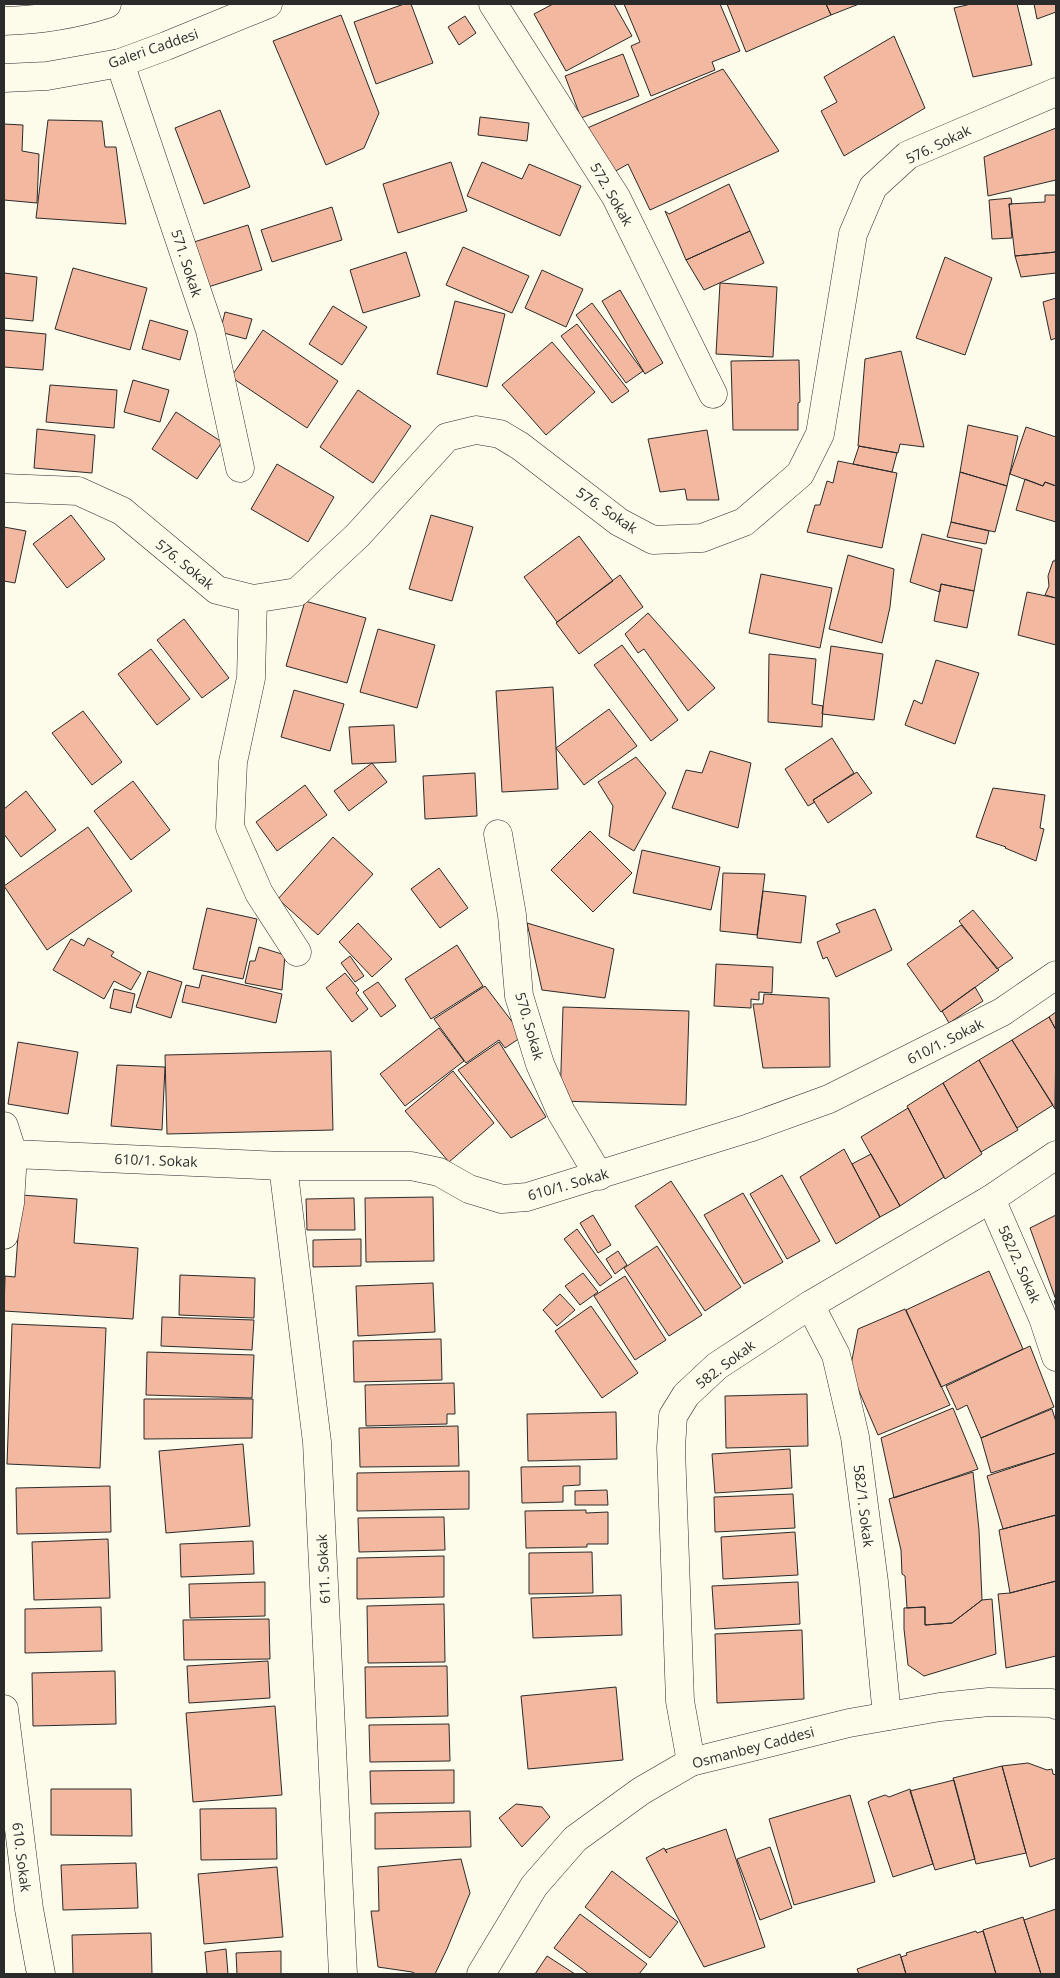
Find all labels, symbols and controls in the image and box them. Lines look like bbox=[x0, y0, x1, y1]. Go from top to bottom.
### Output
street label: Galeri Caddesi bbox=[105, 24, 201, 72]
street label: 576. Sokak bbox=[902, 120, 974, 168]
street label: 572. Sokak bbox=[586, 159, 638, 230]
street label: 571. Sokak bbox=[167, 227, 207, 300]
street label: 576. Sokak bbox=[573, 483, 642, 538]
street label: 576. Sokak bbox=[152, 535, 219, 594]
street label: 570. Sokak bbox=[511, 990, 549, 1063]
street label: 610/1. Sokak bbox=[904, 1013, 987, 1068]
street label: 610/1. Sokak bbox=[114, 1149, 198, 1171]
street label: 610/1. Sokak bbox=[525, 1163, 611, 1205]
street label: 582/2. Sokak bbox=[994, 1222, 1046, 1306]
street label: 582. Sokak bbox=[691, 1335, 759, 1393]
street label: 582/1. Sokak bbox=[850, 1464, 879, 1549]
street label: 611. Sokak bbox=[312, 1533, 334, 1604]
street label: Osmanbey Caddesi bbox=[690, 1722, 816, 1772]
street label: 610. Sokak bbox=[8, 1821, 36, 1893]

